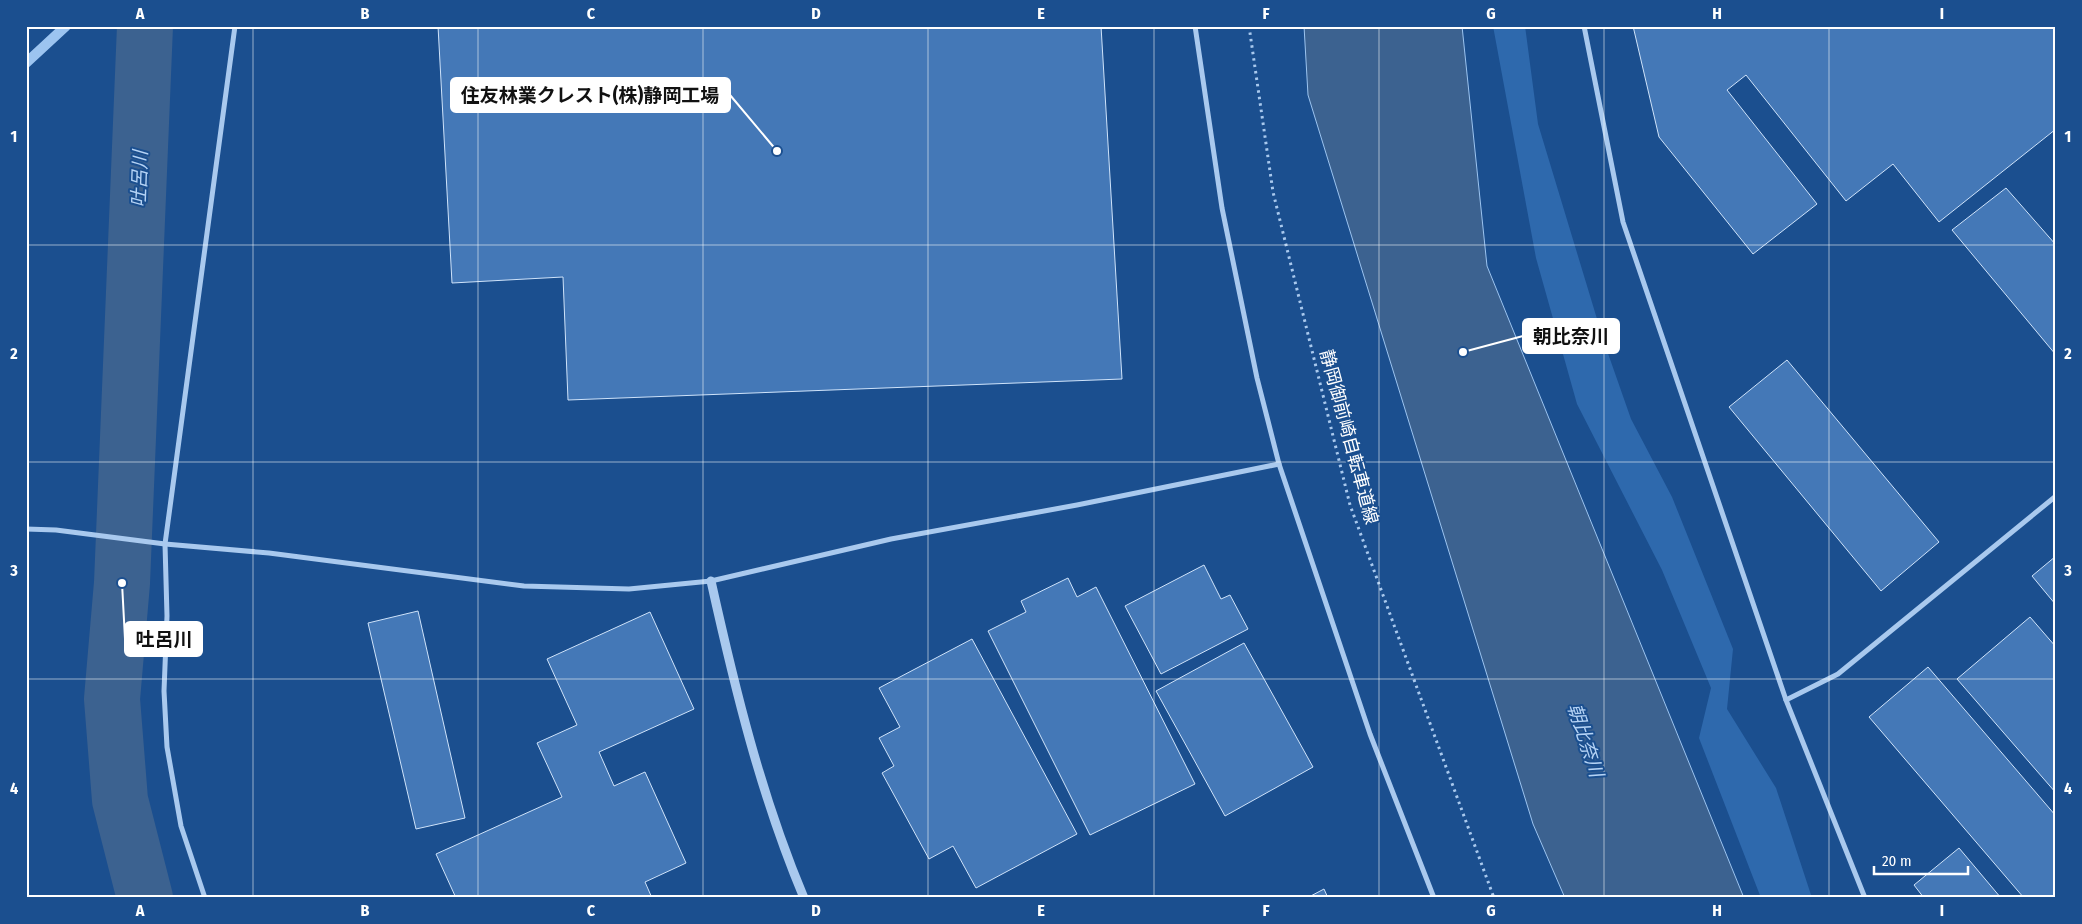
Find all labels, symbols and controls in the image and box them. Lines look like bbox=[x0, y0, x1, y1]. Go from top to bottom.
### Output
text: A bbox=[135, 4, 145, 23]
text: B bbox=[361, 4, 370, 23]
text: C bbox=[587, 4, 596, 23]
text: D bbox=[811, 4, 821, 23]
text: E bbox=[1037, 4, 1045, 23]
text: F bbox=[1262, 4, 1270, 23]
text: G bbox=[1486, 4, 1496, 23]
text: H bbox=[1712, 4, 1722, 23]
text: I bbox=[1940, 4, 1944, 23]
callout: 住友林業クレスト(株)静岡工場 bbox=[451, 78, 730, 112]
text: 住友林業クレスト(株)静岡工場 bbox=[461, 84, 719, 107]
text: 1 bbox=[11, 127, 17, 146]
text: 1 bbox=[2065, 127, 2071, 146]
water label: 吐呂川 bbox=[127, 148, 152, 208]
callout: 朝比奈川 bbox=[1523, 319, 1619, 353]
text: 朝比奈川 bbox=[1533, 325, 1609, 348]
text: 2 bbox=[9, 344, 18, 363]
text: 2 bbox=[2063, 344, 2072, 363]
street label: 静岡御前崎自転車道線 bbox=[1315, 347, 1383, 527]
text: 3 bbox=[9, 561, 18, 580]
text: 3 bbox=[2063, 561, 2072, 580]
callout: 吐呂川 bbox=[125, 622, 202, 656]
text: 吐呂川 bbox=[135, 628, 193, 651]
water label: 朝比奈川 bbox=[1563, 700, 1609, 782]
text: 4 bbox=[10, 779, 18, 798]
text: 4 bbox=[2064, 779, 2072, 798]
scale bar bbox=[1874, 844, 1968, 876]
text: 20 m bbox=[1882, 852, 1912, 870]
text: A bbox=[135, 901, 145, 920]
text: B bbox=[361, 901, 370, 920]
text: C bbox=[587, 901, 596, 920]
text: D bbox=[811, 901, 821, 920]
text: E bbox=[1037, 901, 1045, 920]
text: F bbox=[1262, 901, 1270, 920]
text: G bbox=[1486, 901, 1496, 920]
text: H bbox=[1712, 901, 1722, 920]
text: I bbox=[1940, 901, 1944, 920]

